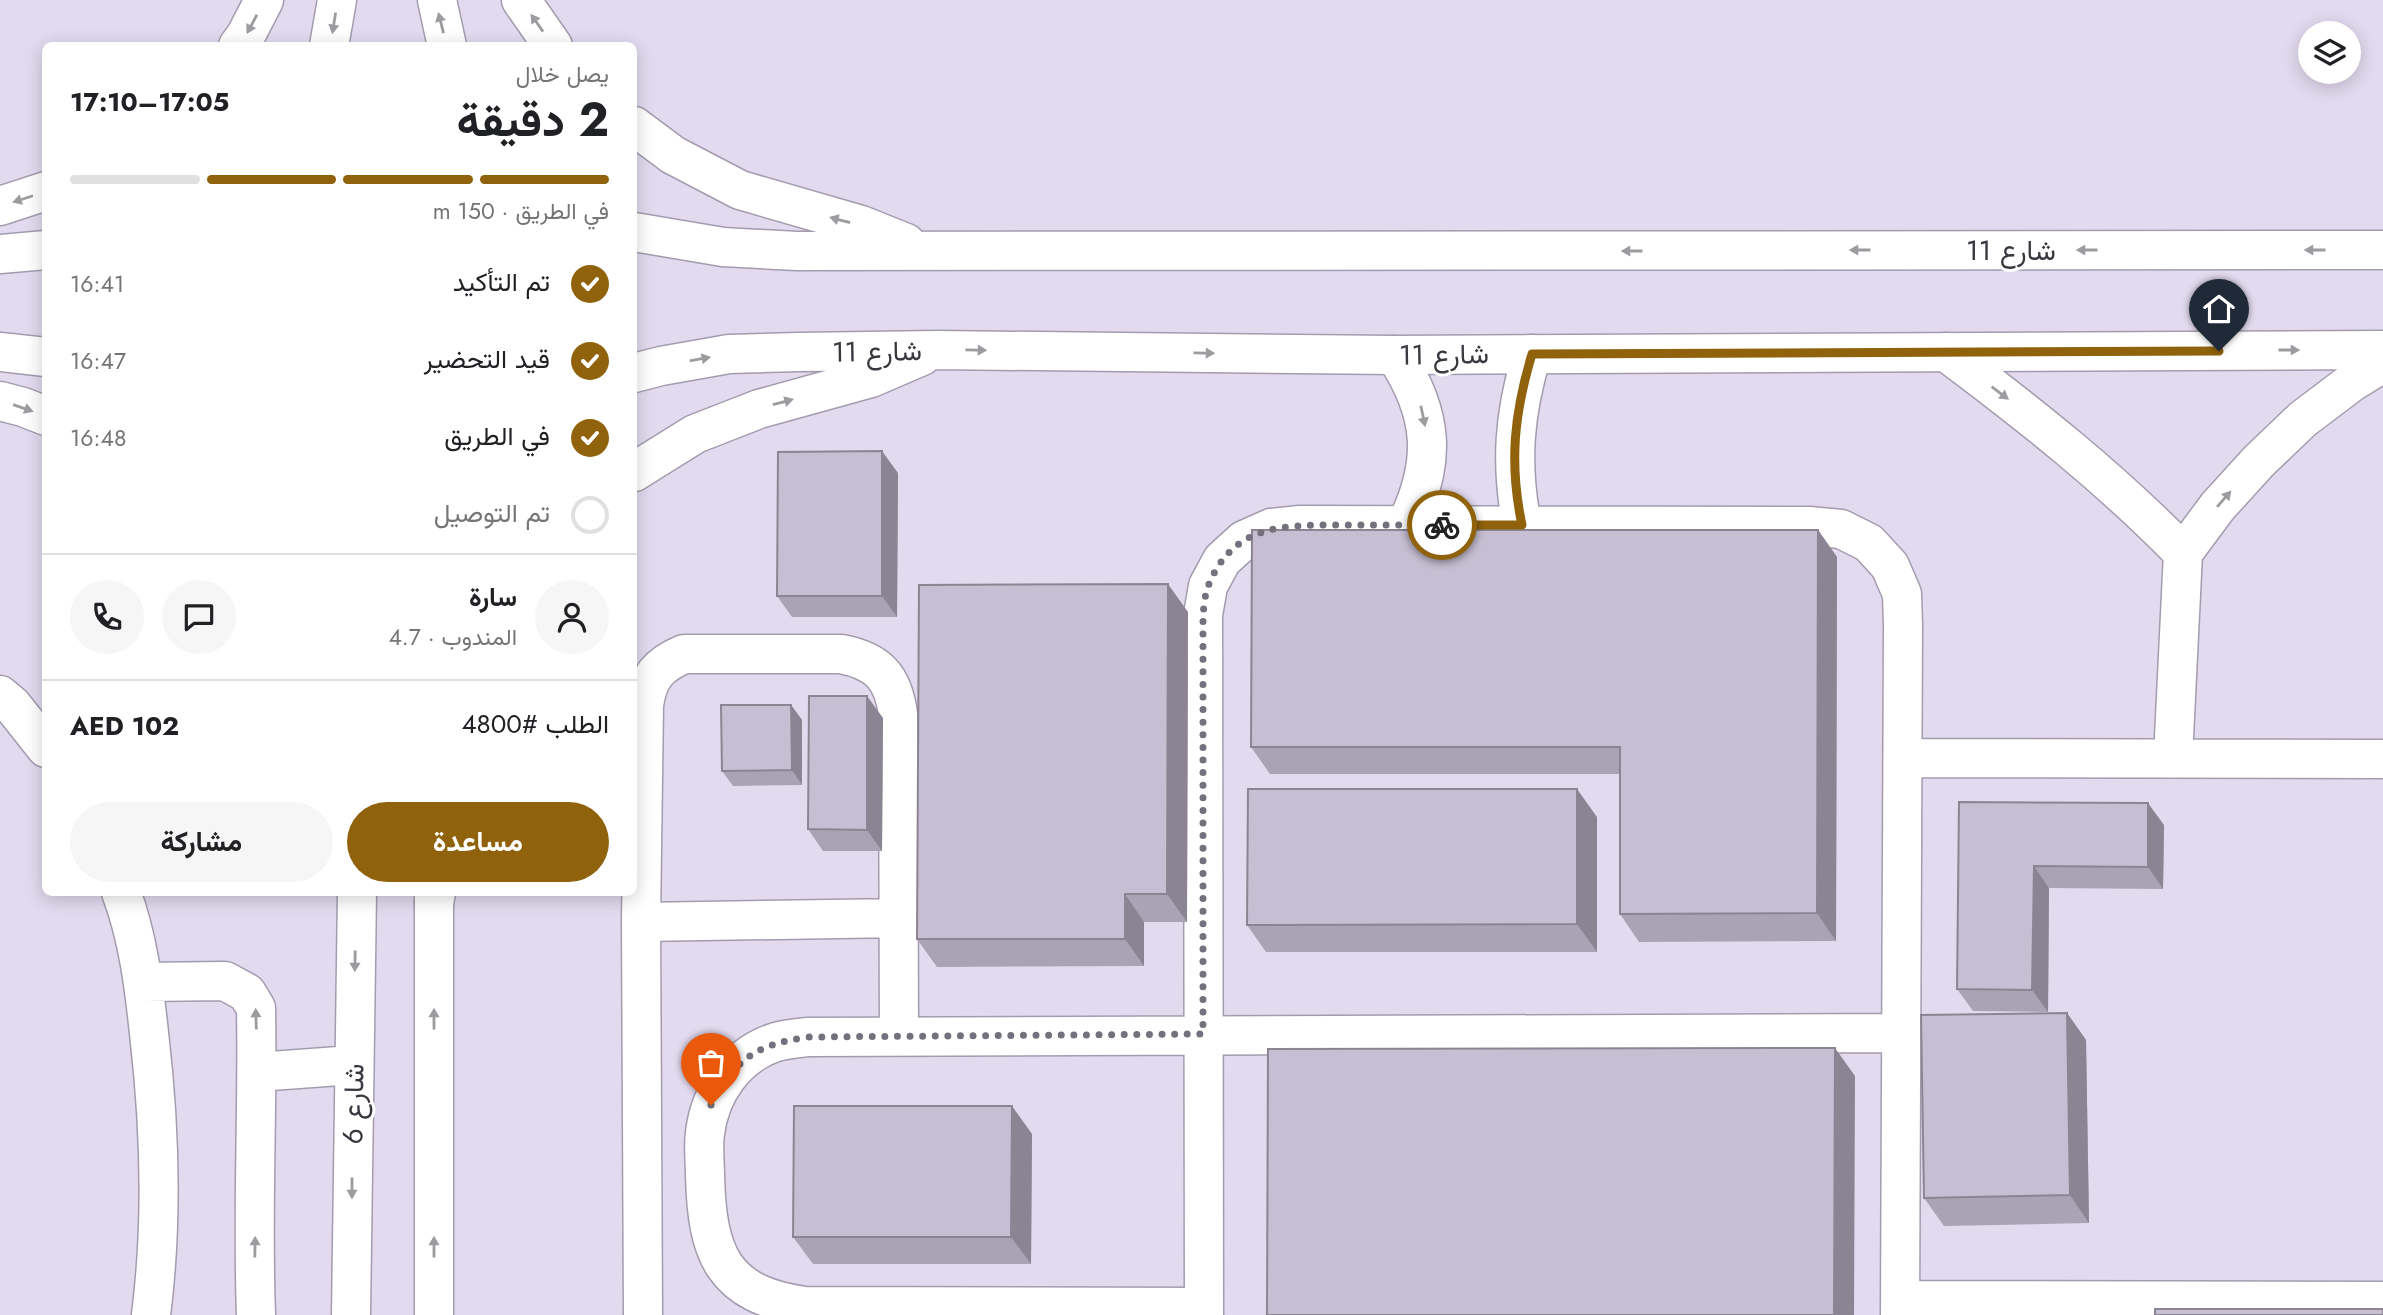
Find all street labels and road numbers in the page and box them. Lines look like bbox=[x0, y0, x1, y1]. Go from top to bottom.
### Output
street label: شارع 11 bbox=[1966, 230, 2056, 271]
street label: شارع 11 bbox=[832, 330, 922, 373]
street label: شارع 11 bbox=[1399, 333, 1489, 376]
street label: شارع 6 bbox=[332, 1063, 375, 1145]

